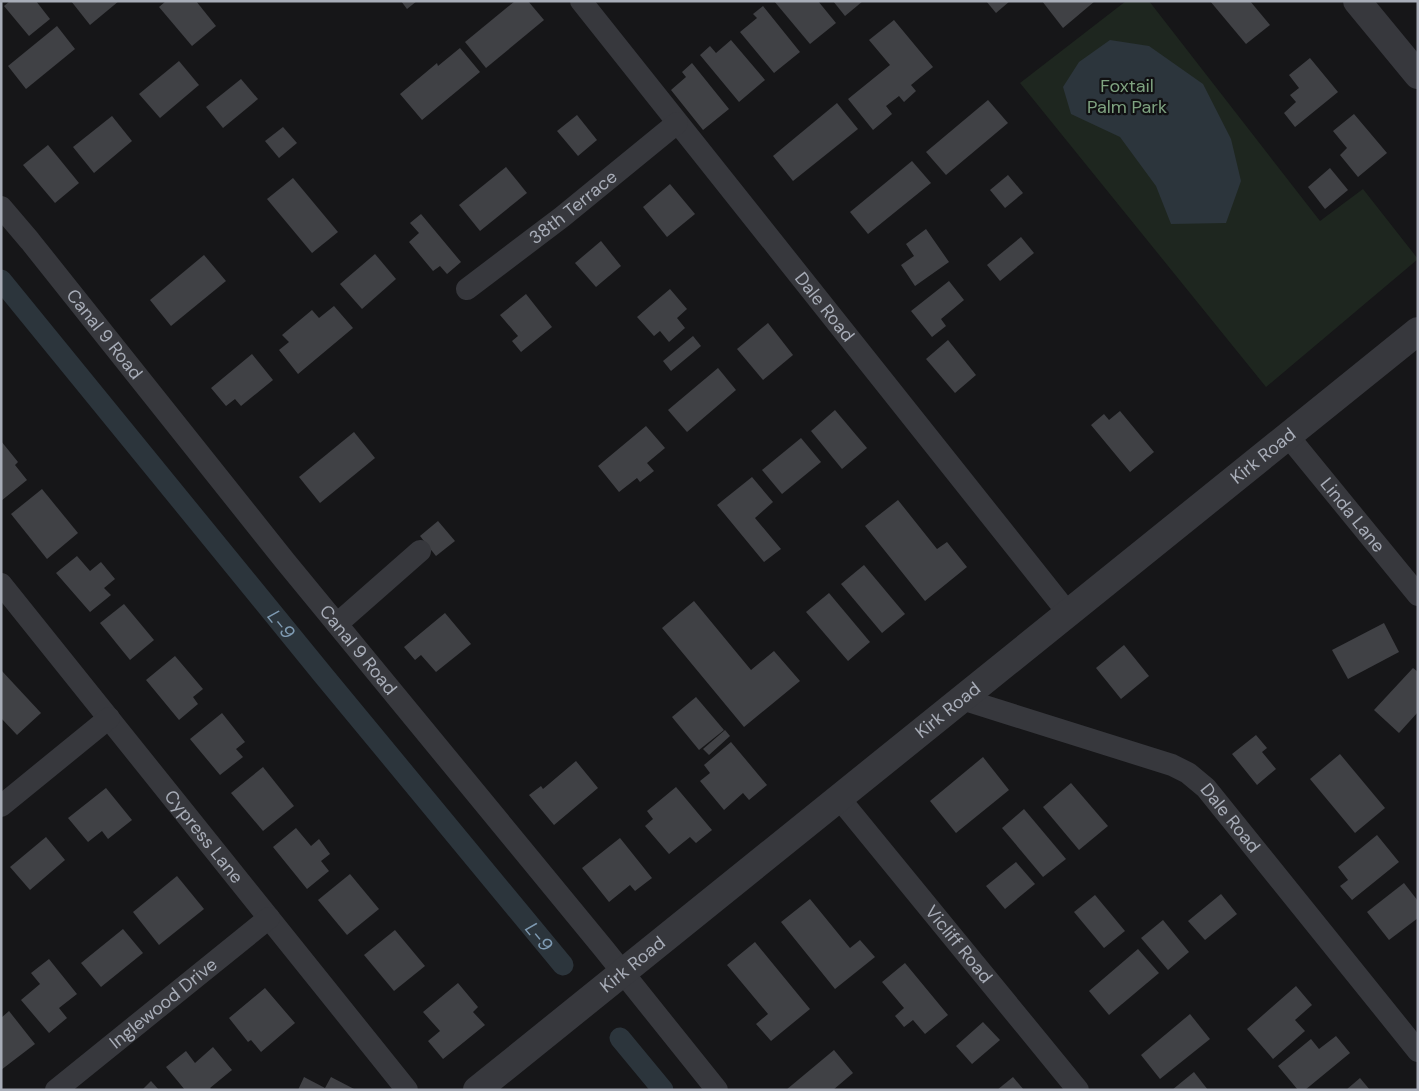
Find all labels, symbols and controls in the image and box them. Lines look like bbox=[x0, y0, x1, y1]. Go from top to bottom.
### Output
park label: Foxtail Palm Park bbox=[1087, 74, 1167, 119]
street label: 38th Terrace bbox=[524, 165, 622, 250]
street label: Dale Road bbox=[789, 267, 860, 347]
street label: Canal 9 Road bbox=[61, 284, 148, 385]
street label: Kirk Road bbox=[1226, 422, 1301, 490]
street label: Linda Lane bbox=[1315, 473, 1390, 557]
street label: Canal 9 Road bbox=[314, 600, 402, 700]
water label: L-9 bbox=[262, 604, 301, 644]
street label: Kirk Road bbox=[910, 677, 986, 744]
street label: Dale Road bbox=[1195, 778, 1266, 858]
street label: Cypress Lane bbox=[159, 785, 249, 888]
street label: Vicliff Road bbox=[920, 900, 998, 988]
water label: L-9 bbox=[520, 917, 559, 956]
street label: Kirk Road bbox=[595, 931, 670, 998]
street label: Inglewood Drive bbox=[104, 952, 222, 1054]

